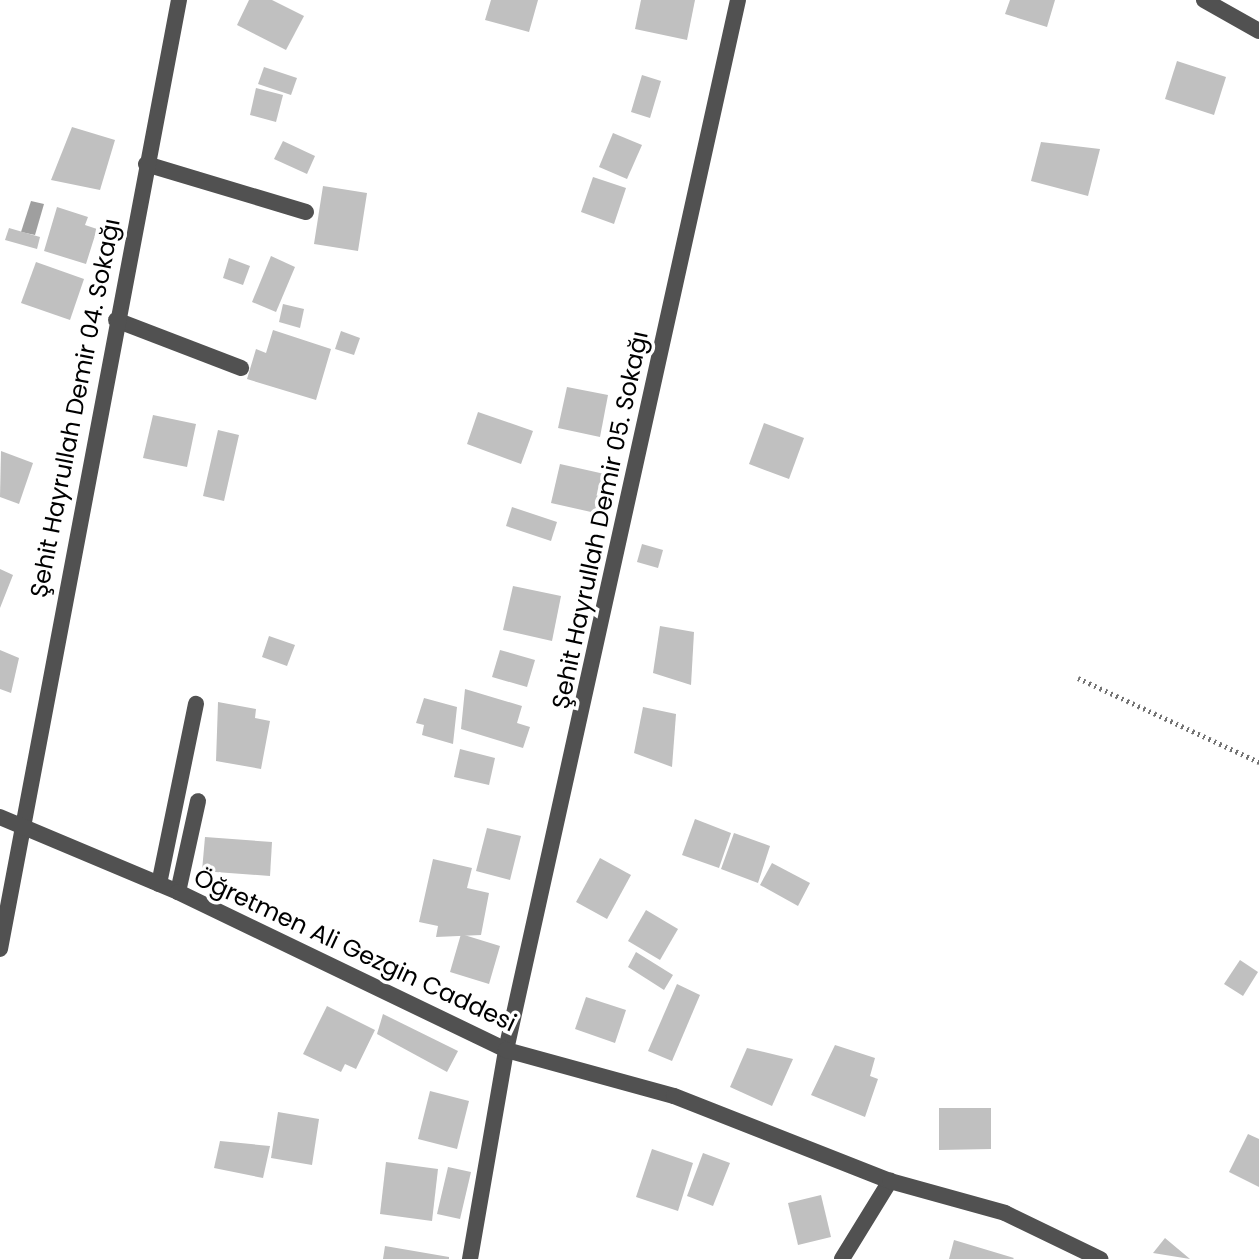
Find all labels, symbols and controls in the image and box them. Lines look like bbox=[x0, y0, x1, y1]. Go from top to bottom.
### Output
street label: Şehit Hayrullah Demir 04. Sokağı bbox=[24, 216, 126, 600]
street label: Şehit Hayrullah Demir 05. Sokağı bbox=[546, 329, 654, 711]
street label: Öğretmen Ali Gezgin Caddesi bbox=[189, 863, 521, 1037]

